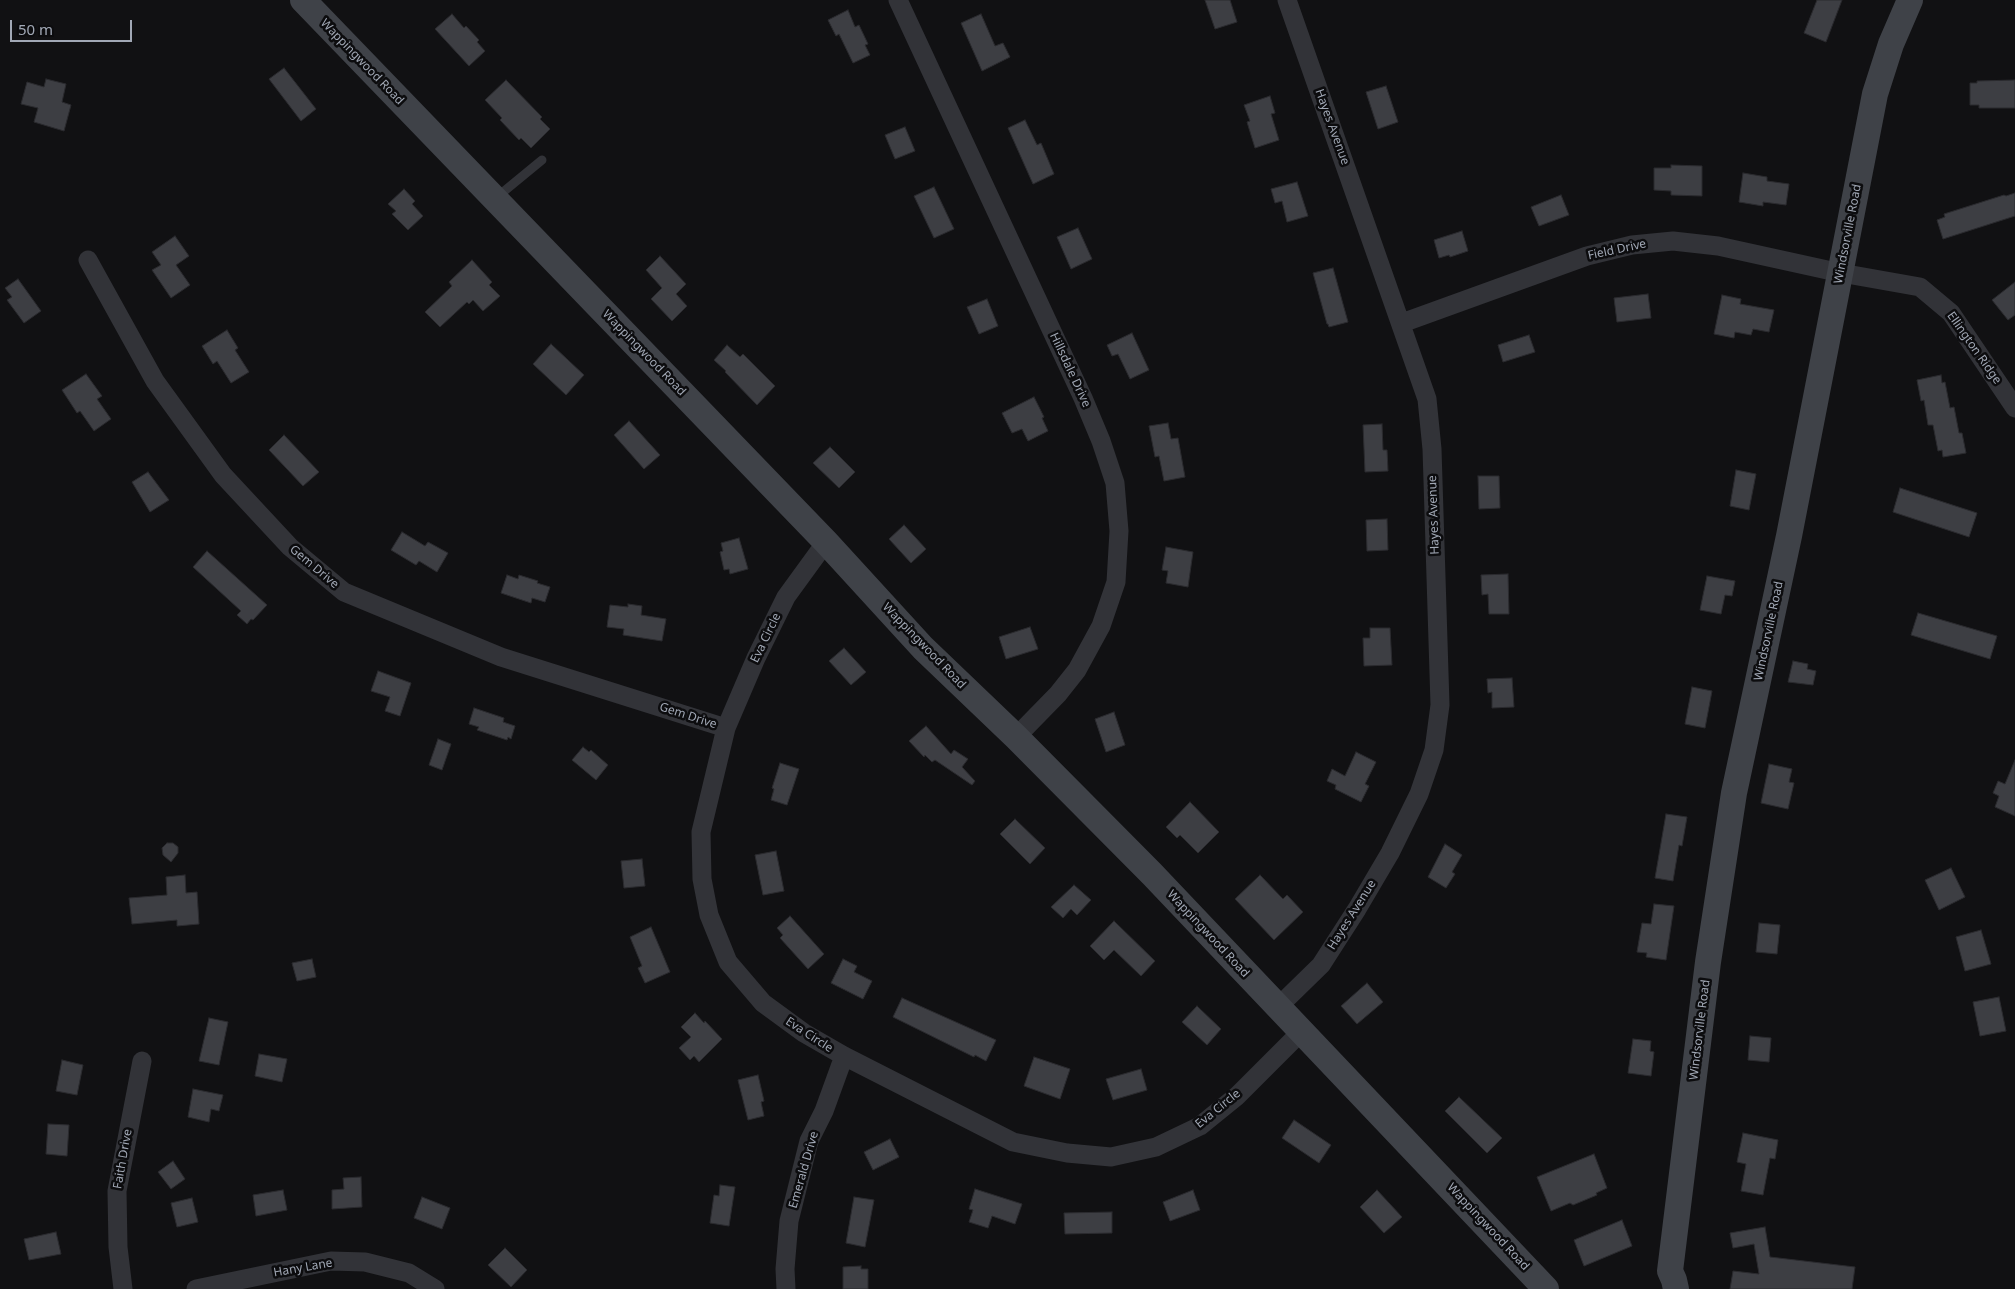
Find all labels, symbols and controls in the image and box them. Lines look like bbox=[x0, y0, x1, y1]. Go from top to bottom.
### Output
scale bar bbox=[12, 10, 135, 42]
street label: Wappingwood Road bbox=[317, 16, 407, 108]
text: 50 m bbox=[18, 19, 53, 39]
street label: Hayes Avenue bbox=[1312, 87, 1352, 167]
street label: Windsorville Road bbox=[1831, 183, 1865, 285]
street label: Field Drive bbox=[1586, 237, 1648, 263]
street label: Wappingwood Road bbox=[599, 307, 689, 399]
street label: Ellington Ridge bbox=[1944, 309, 2004, 387]
street label: Hillsdale Drive bbox=[1046, 330, 1094, 410]
street label: Hayes Avenue bbox=[1425, 475, 1443, 555]
street label: Gem Drive bbox=[287, 542, 341, 592]
street label: Windsorville Road bbox=[1751, 580, 1787, 682]
street label: Wappingwood Road bbox=[879, 600, 969, 692]
street label: Eva Circle bbox=[748, 611, 784, 665]
street label: Gem Drive bbox=[657, 700, 719, 732]
street label: Hayes Avenue bbox=[1325, 877, 1379, 953]
street label: Wappingwood Road bbox=[1164, 888, 1252, 980]
street label: Windsorville Road bbox=[1687, 979, 1713, 1081]
street label: Eva Circle bbox=[783, 1014, 835, 1056]
street label: Eva Circle bbox=[1193, 1087, 1243, 1131]
street label: Faith Drive bbox=[111, 1128, 135, 1190]
street label: Emerald Drive bbox=[786, 1130, 822, 1210]
street label: Wappingwood Road bbox=[1444, 1181, 1532, 1273]
street label: Hany Lane bbox=[272, 1256, 334, 1280]

